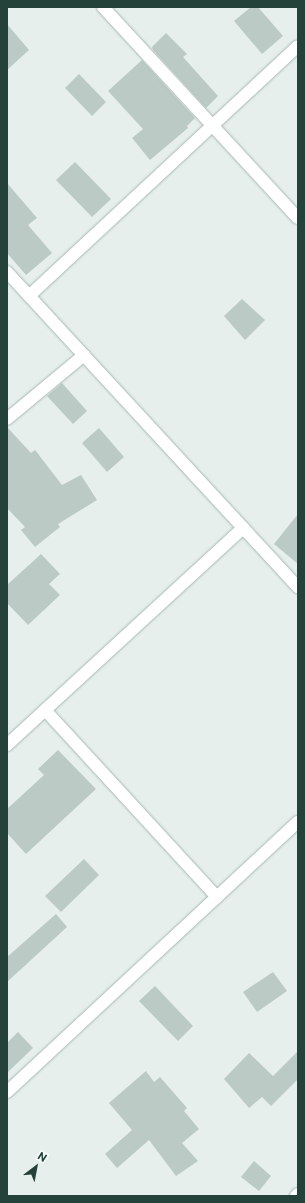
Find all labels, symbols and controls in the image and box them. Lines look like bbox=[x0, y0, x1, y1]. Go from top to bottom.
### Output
north arrow bbox=[16, 1147, 56, 1187]
text: N bbox=[36, 1149, 50, 1164]

